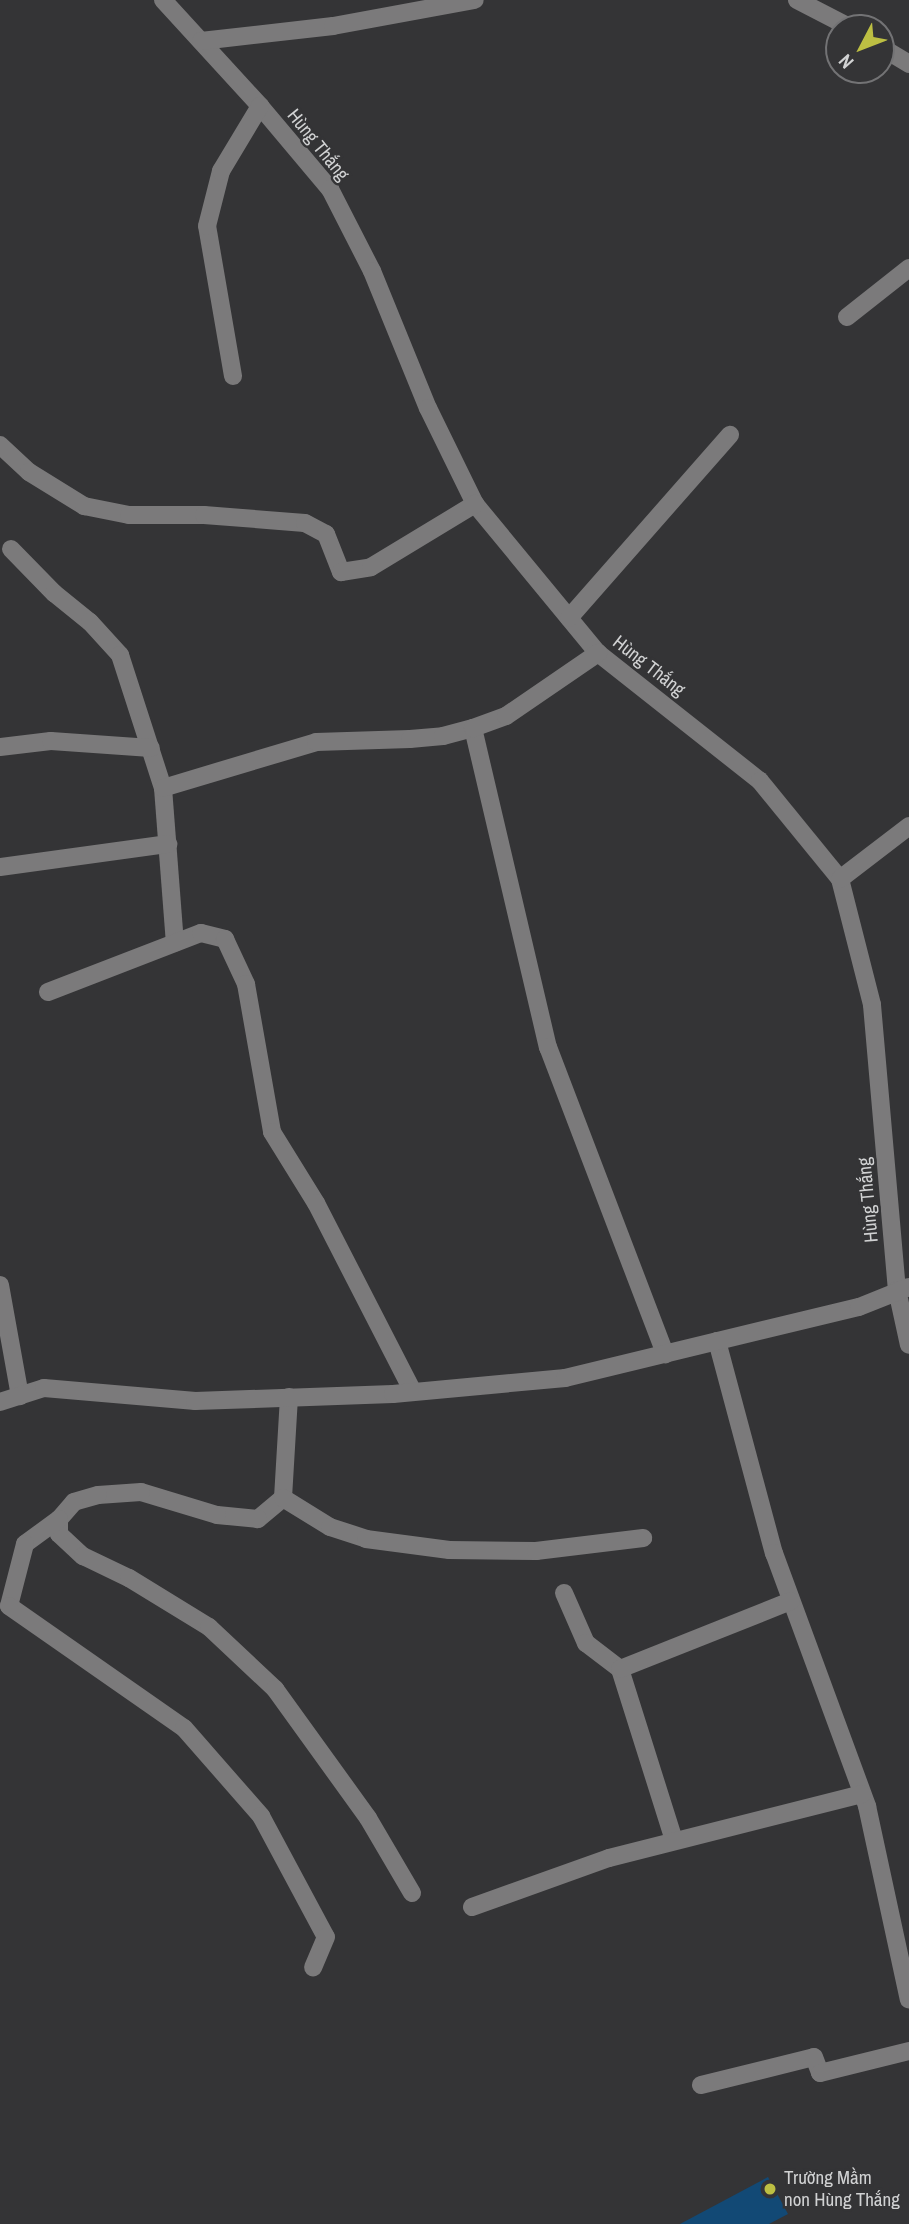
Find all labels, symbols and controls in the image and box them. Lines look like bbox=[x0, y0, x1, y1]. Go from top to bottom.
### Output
north arrow bbox=[825, 14, 895, 84]
text: N bbox=[832, 49, 859, 75]
street label: Hùng Thắng bbox=[282, 105, 354, 185]
street label: Hùng Thắng bbox=[608, 631, 690, 701]
street label: Hùng Thắng bbox=[853, 1156, 883, 1244]
place label: Trường Mầm non Hùng Thắng bbox=[784, 2167, 900, 2211]
marker: Trường Mầm non Hùng Thắng bbox=[762, 2181, 778, 2197]

